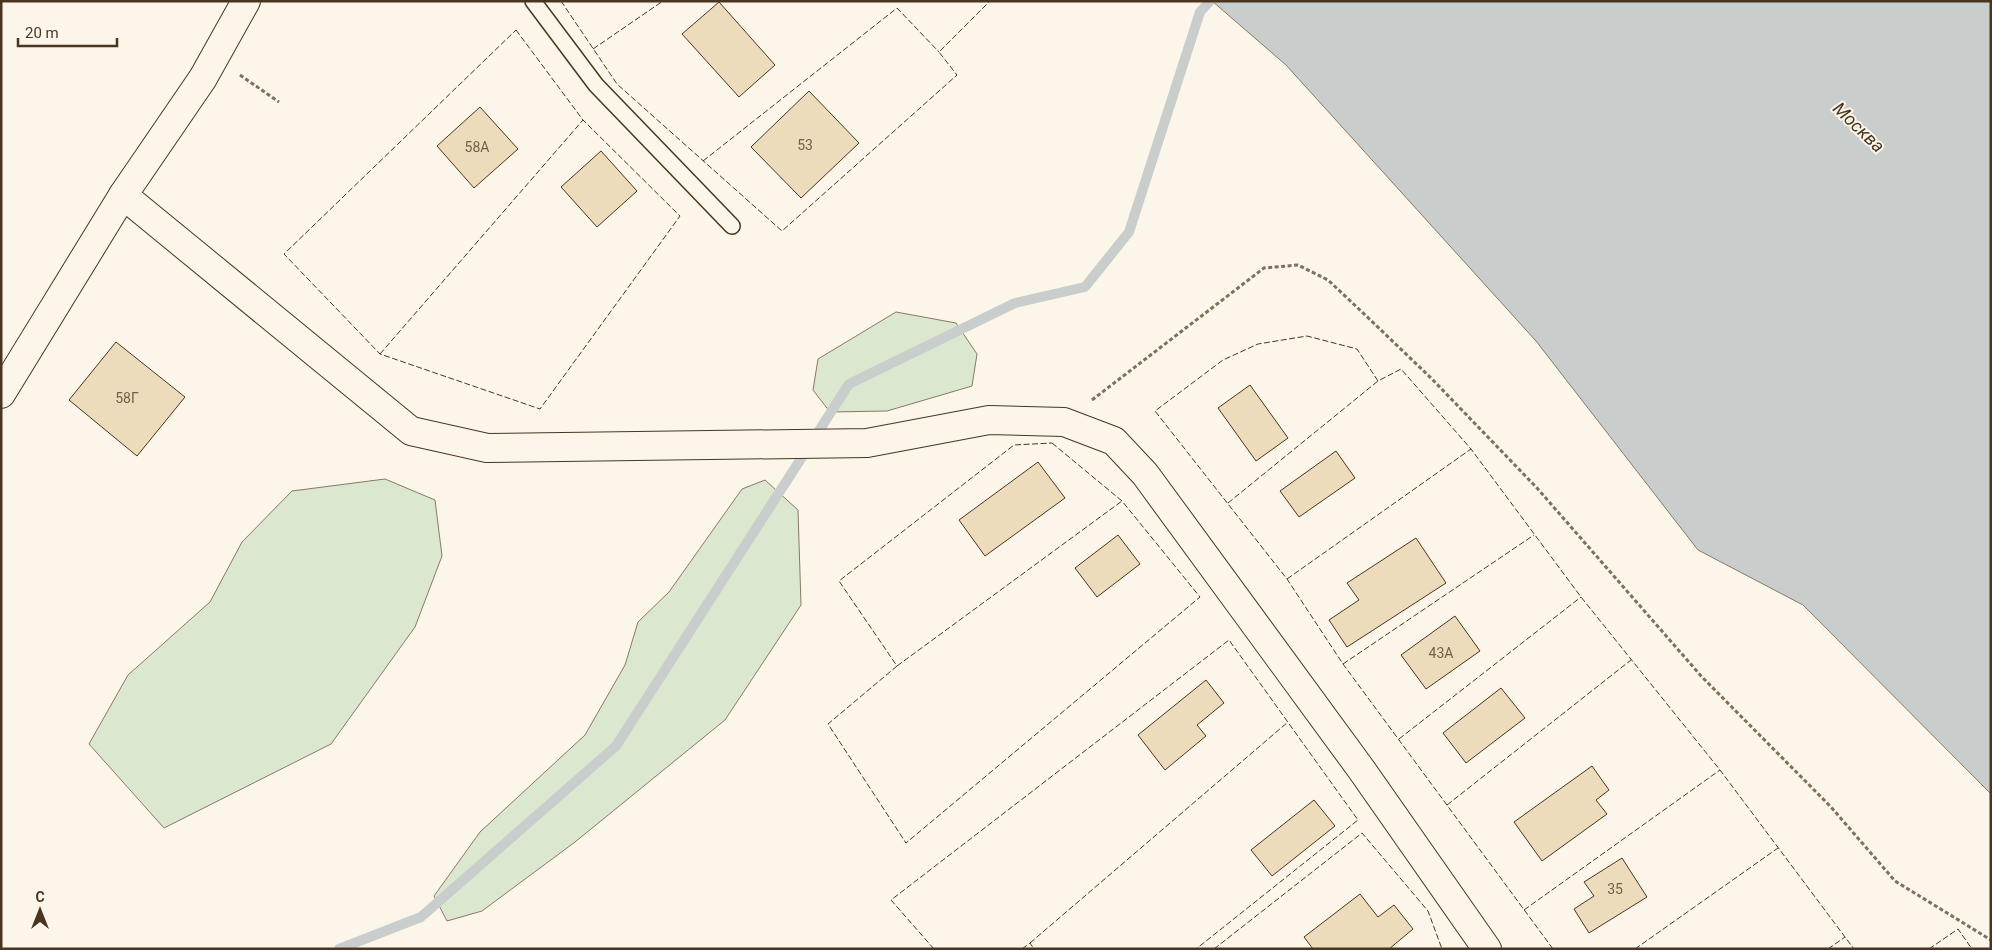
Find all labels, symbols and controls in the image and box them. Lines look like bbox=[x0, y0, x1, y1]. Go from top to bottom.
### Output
scale bar bbox=[18, 15, 116, 47]
text: 20 m bbox=[25, 24, 59, 42]
water label: Москва bbox=[1829, 97, 1889, 157]
house number: 53 bbox=[797, 137, 813, 153]
house number: 58А bbox=[465, 139, 489, 155]
house number: 58Г bbox=[115, 390, 139, 406]
house number: 43А bbox=[1429, 645, 1453, 661]
house number: 35 bbox=[1607, 881, 1623, 897]
north arrow bbox=[15, 885, 65, 935]
text: С bbox=[35, 889, 45, 905]

